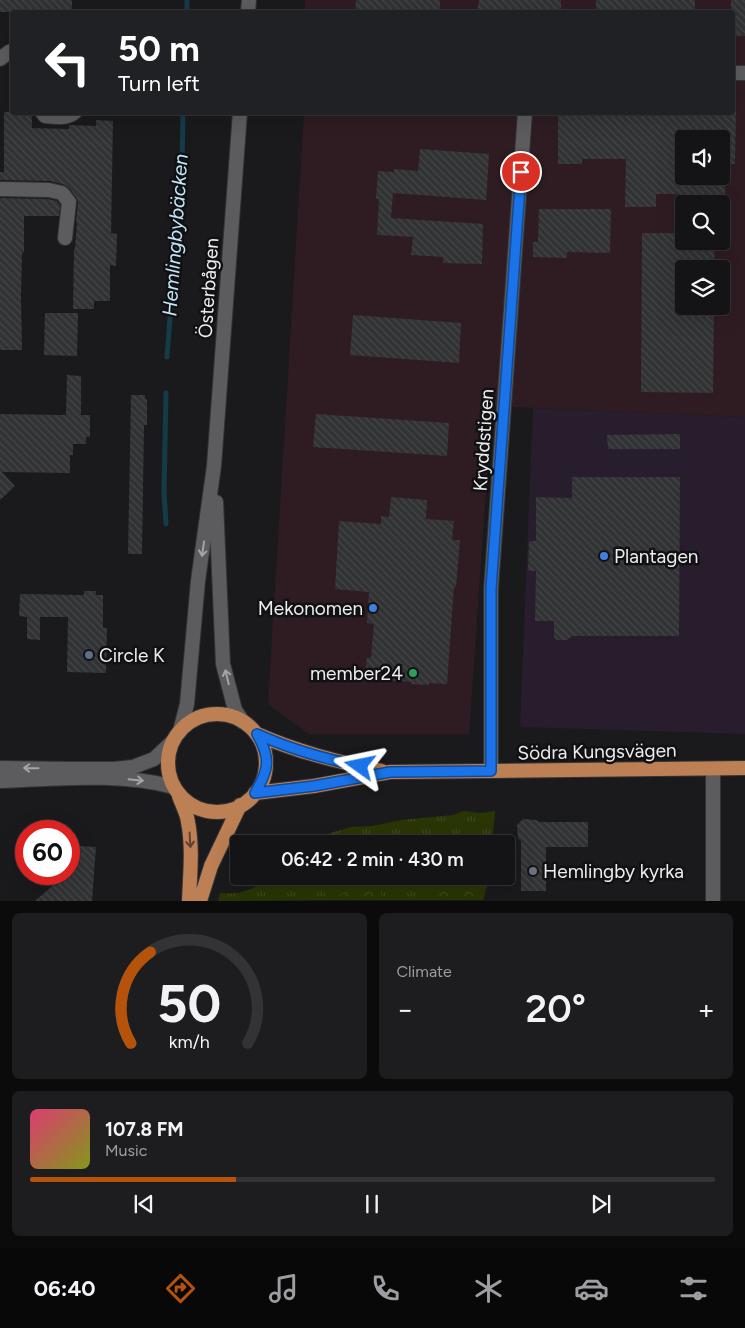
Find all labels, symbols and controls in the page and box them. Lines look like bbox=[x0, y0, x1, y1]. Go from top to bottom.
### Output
text: 50 m bbox=[118, 28, 200, 70]
icon: left bbox=[35, 30, 100, 95]
text: Turn left bbox=[118, 70, 200, 97]
map controls bbox=[675, 130, 730, 315]
button: sound bbox=[675, 130, 730, 185]
pin bbox=[500, 151, 542, 193]
water label: Hemlingbybäcken bbox=[157, 153, 193, 317]
icon: arrive bbox=[507, 158, 535, 186]
button: search bbox=[675, 195, 730, 250]
street label: Österbågen bbox=[194, 237, 223, 339]
button: layers bbox=[675, 260, 730, 315]
street label: Kryddstigen bbox=[468, 388, 499, 492]
one-way arrow bbox=[197, 541, 207, 557]
place label: Plantagen bbox=[614, 545, 698, 568]
marker: Plantagen bbox=[598, 550, 610, 562]
place label: Mekonomen bbox=[258, 597, 363, 620]
marker: Mekonomen bbox=[367, 602, 379, 614]
place label: Circle K bbox=[99, 644, 165, 667]
marker: Circle K bbox=[83, 649, 95, 661]
place label: member24 bbox=[310, 662, 403, 685]
marker: member24 bbox=[407, 667, 419, 679]
one-way arrow bbox=[222, 669, 231, 685]
position arrow bbox=[333, 739, 385, 791]
street label: Södra Kungsvägen bbox=[517, 739, 677, 764]
one-way arrow bbox=[24, 764, 40, 773]
one-way arrow bbox=[128, 775, 144, 785]
speed limit sign: 60 bbox=[15, 820, 80, 885]
one-way arrow bbox=[185, 832, 194, 848]
text: 06:42 · 2 min · 430 m bbox=[281, 848, 464, 871]
place label: Hemlingby kyrka bbox=[543, 860, 684, 883]
marker: Hemlingby kyrka bbox=[527, 865, 539, 877]
text: Climate bbox=[397, 962, 452, 981]
text: 50 bbox=[157, 973, 221, 1035]
text: 20° bbox=[526, 986, 586, 1032]
text: − bbox=[397, 992, 414, 1026]
text: + bbox=[698, 992, 715, 1026]
text: km/h bbox=[169, 1031, 210, 1052]
text: 107.8 FM bbox=[105, 1118, 184, 1141]
text: Music bbox=[105, 1141, 147, 1160]
icon: previous bbox=[130, 1190, 158, 1218]
icon: pause bbox=[358, 1190, 386, 1218]
icon: next bbox=[587, 1190, 615, 1218]
icon: directions bbox=[163, 1271, 198, 1306]
icon: music bbox=[266, 1271, 301, 1306]
icon: phone bbox=[368, 1271, 403, 1306]
icon: climate bbox=[471, 1271, 506, 1306]
icon: car bbox=[574, 1271, 609, 1306]
icon: filters bbox=[676, 1271, 711, 1306]
text: 06:40 bbox=[34, 1275, 96, 1302]

